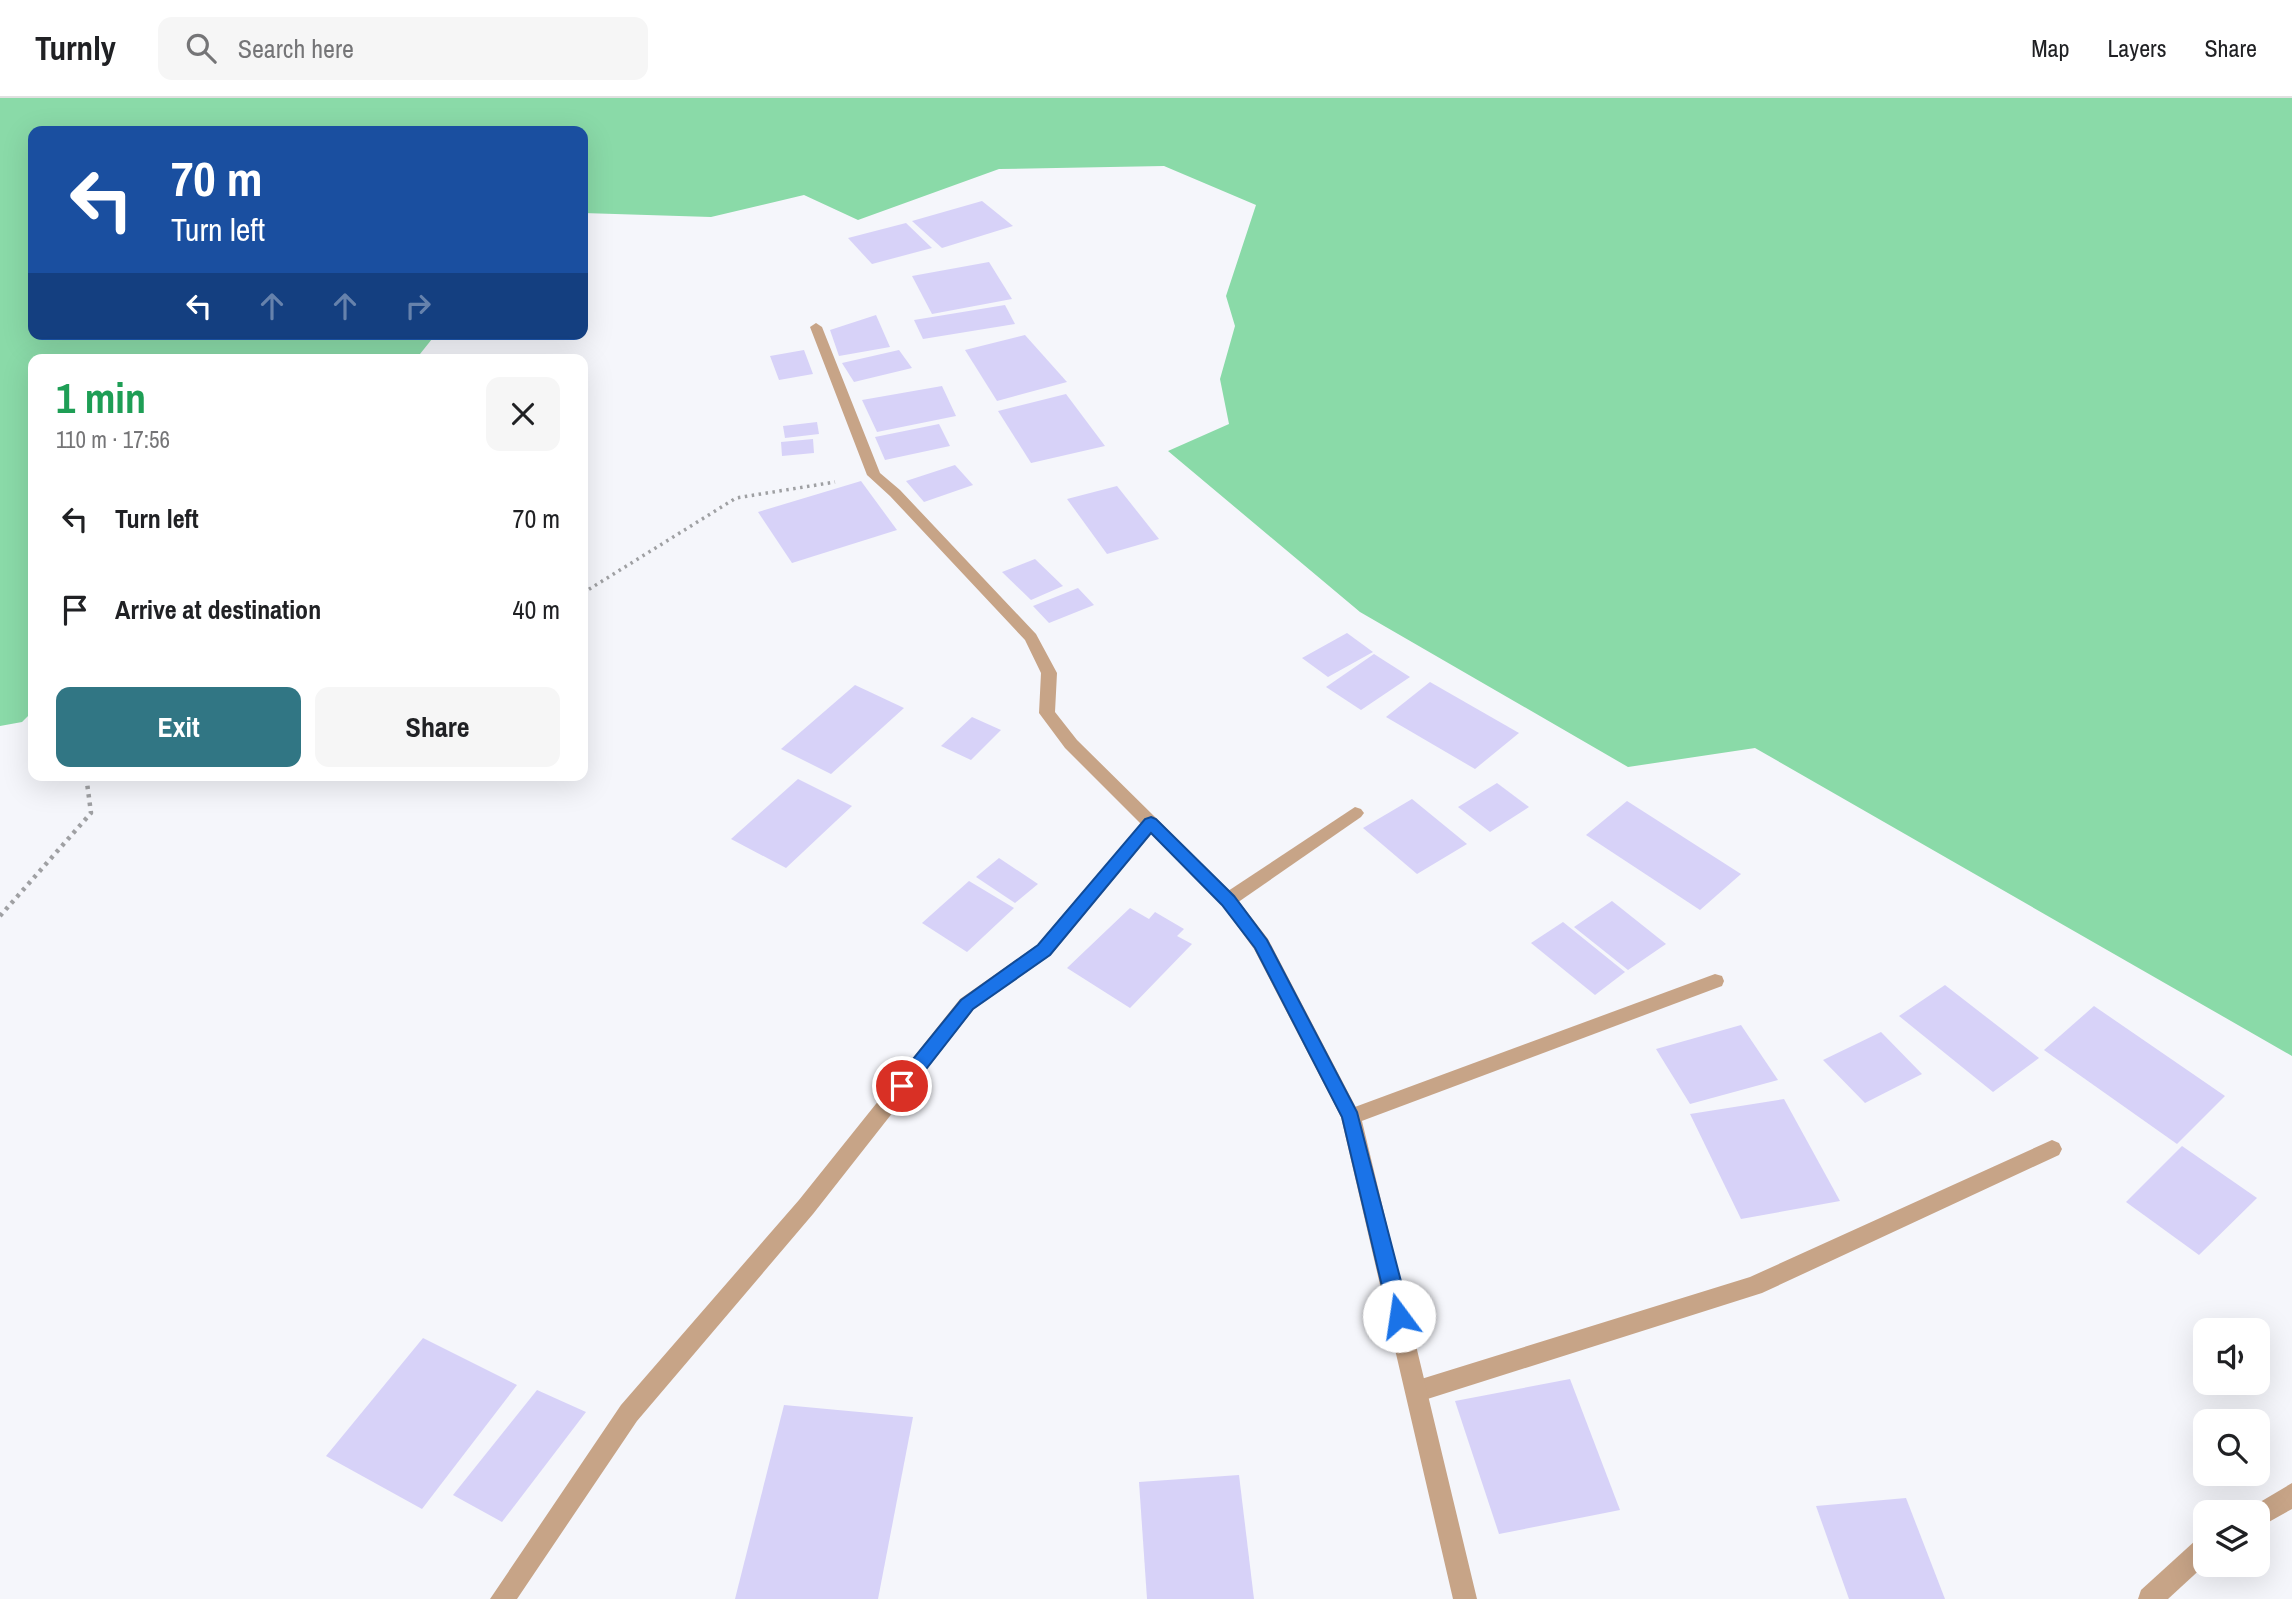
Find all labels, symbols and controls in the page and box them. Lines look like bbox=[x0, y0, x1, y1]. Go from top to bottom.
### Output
search box bbox=[158, 17, 648, 80]
text: Turnly bbox=[35, 26, 116, 70]
icon: search bbox=[182, 29, 220, 67]
text: Search here bbox=[238, 31, 354, 66]
text: Map bbox=[2031, 32, 2069, 64]
text: Layers bbox=[2107, 32, 2166, 64]
text: Share bbox=[2204, 32, 2257, 64]
text: 70 m bbox=[171, 145, 263, 211]
icon: left bbox=[56, 154, 147, 245]
text: Turn left bbox=[171, 208, 265, 251]
icon: left bbox=[180, 287, 218, 325]
icon: ahead bbox=[253, 287, 291, 325]
icon: ahead bbox=[326, 287, 364, 325]
icon: right bbox=[399, 287, 437, 325]
text: 1 min bbox=[56, 370, 146, 426]
button: close bbox=[486, 377, 560, 451]
text: 110 m · 17:56 bbox=[56, 424, 170, 455]
icon: left bbox=[56, 500, 94, 538]
text: Turn left bbox=[115, 501, 199, 536]
text: 70 m bbox=[513, 501, 560, 536]
icon: arrive bbox=[56, 591, 94, 629]
text: Arrive at destination bbox=[115, 592, 321, 627]
text: 40 m bbox=[513, 592, 560, 627]
button: Exit bbox=[56, 687, 301, 767]
button: Share bbox=[315, 687, 560, 767]
pin bbox=[872, 1056, 932, 1116]
icon: arrive bbox=[883, 1067, 921, 1105]
position arrow bbox=[1362, 1279, 1436, 1353]
map controls bbox=[2193, 1318, 2270, 1577]
button: sound bbox=[2193, 1318, 2270, 1395]
button: search bbox=[2193, 1409, 2270, 1486]
button: layers bbox=[2193, 1500, 2270, 1577]

